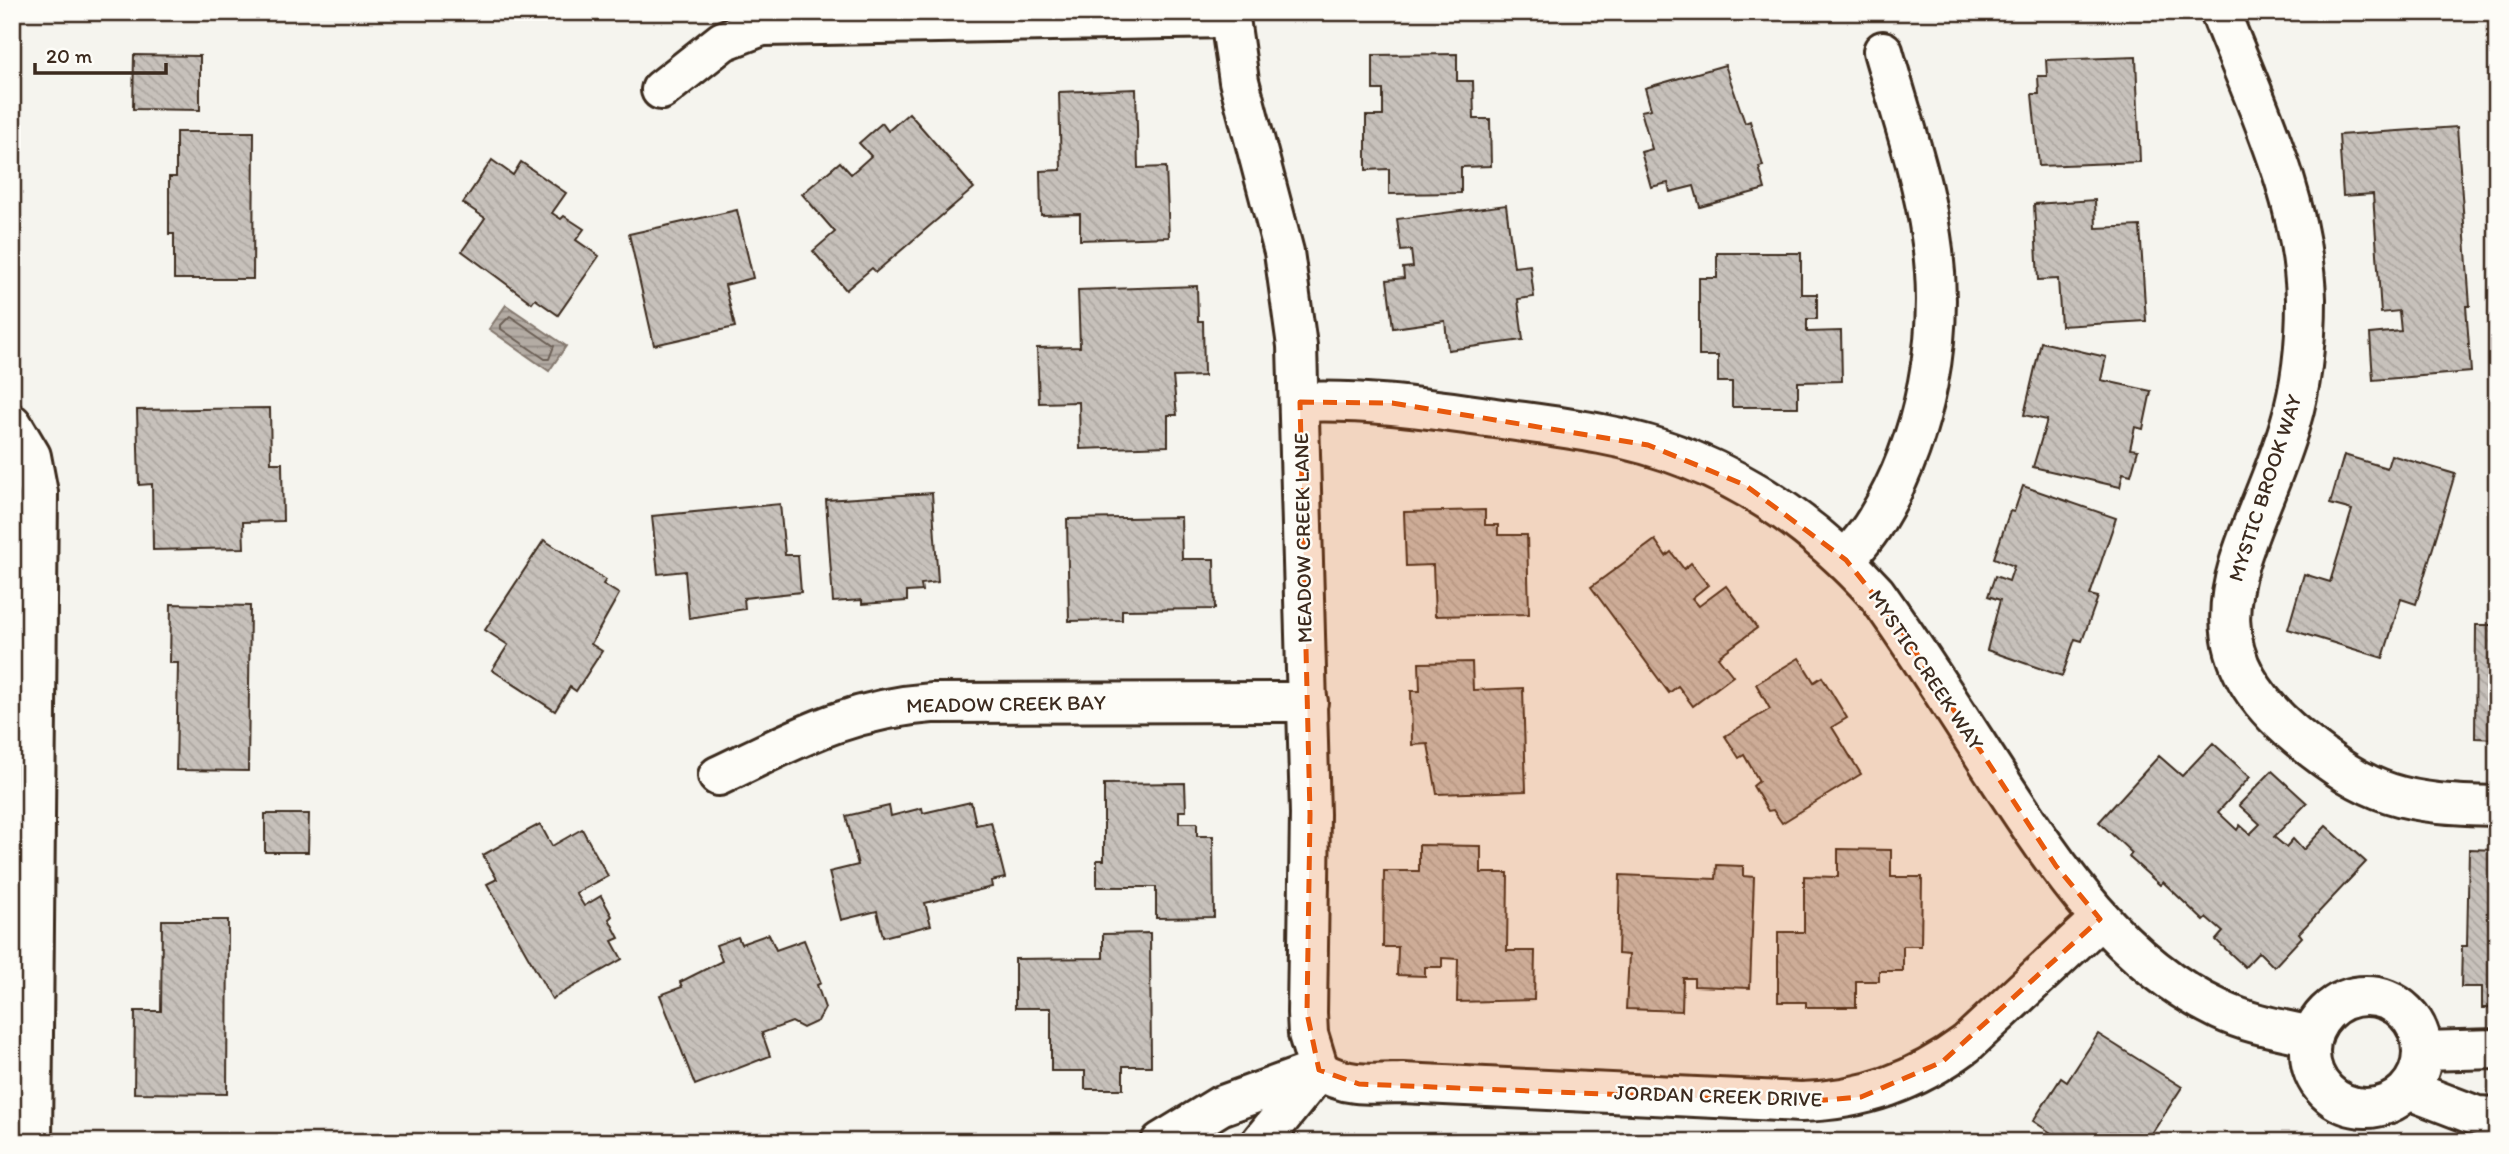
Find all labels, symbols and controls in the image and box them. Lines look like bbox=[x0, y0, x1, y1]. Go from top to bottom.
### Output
scale bar bbox=[35, 32, 166, 76]
text: 20 m bbox=[46, 43, 93, 68]
street label: MYSTIC BROOK WAY bbox=[2223, 391, 2307, 584]
street label: MEADOW CREEK LANE bbox=[1288, 433, 1317, 643]
street label: MYSTIC CREEK WAY bbox=[1864, 585, 1989, 755]
street label: MEADOW CREEK BAY bbox=[906, 689, 1106, 718]
street label: JORDAN CREEK DRIVE bbox=[1614, 1079, 1823, 1112]

